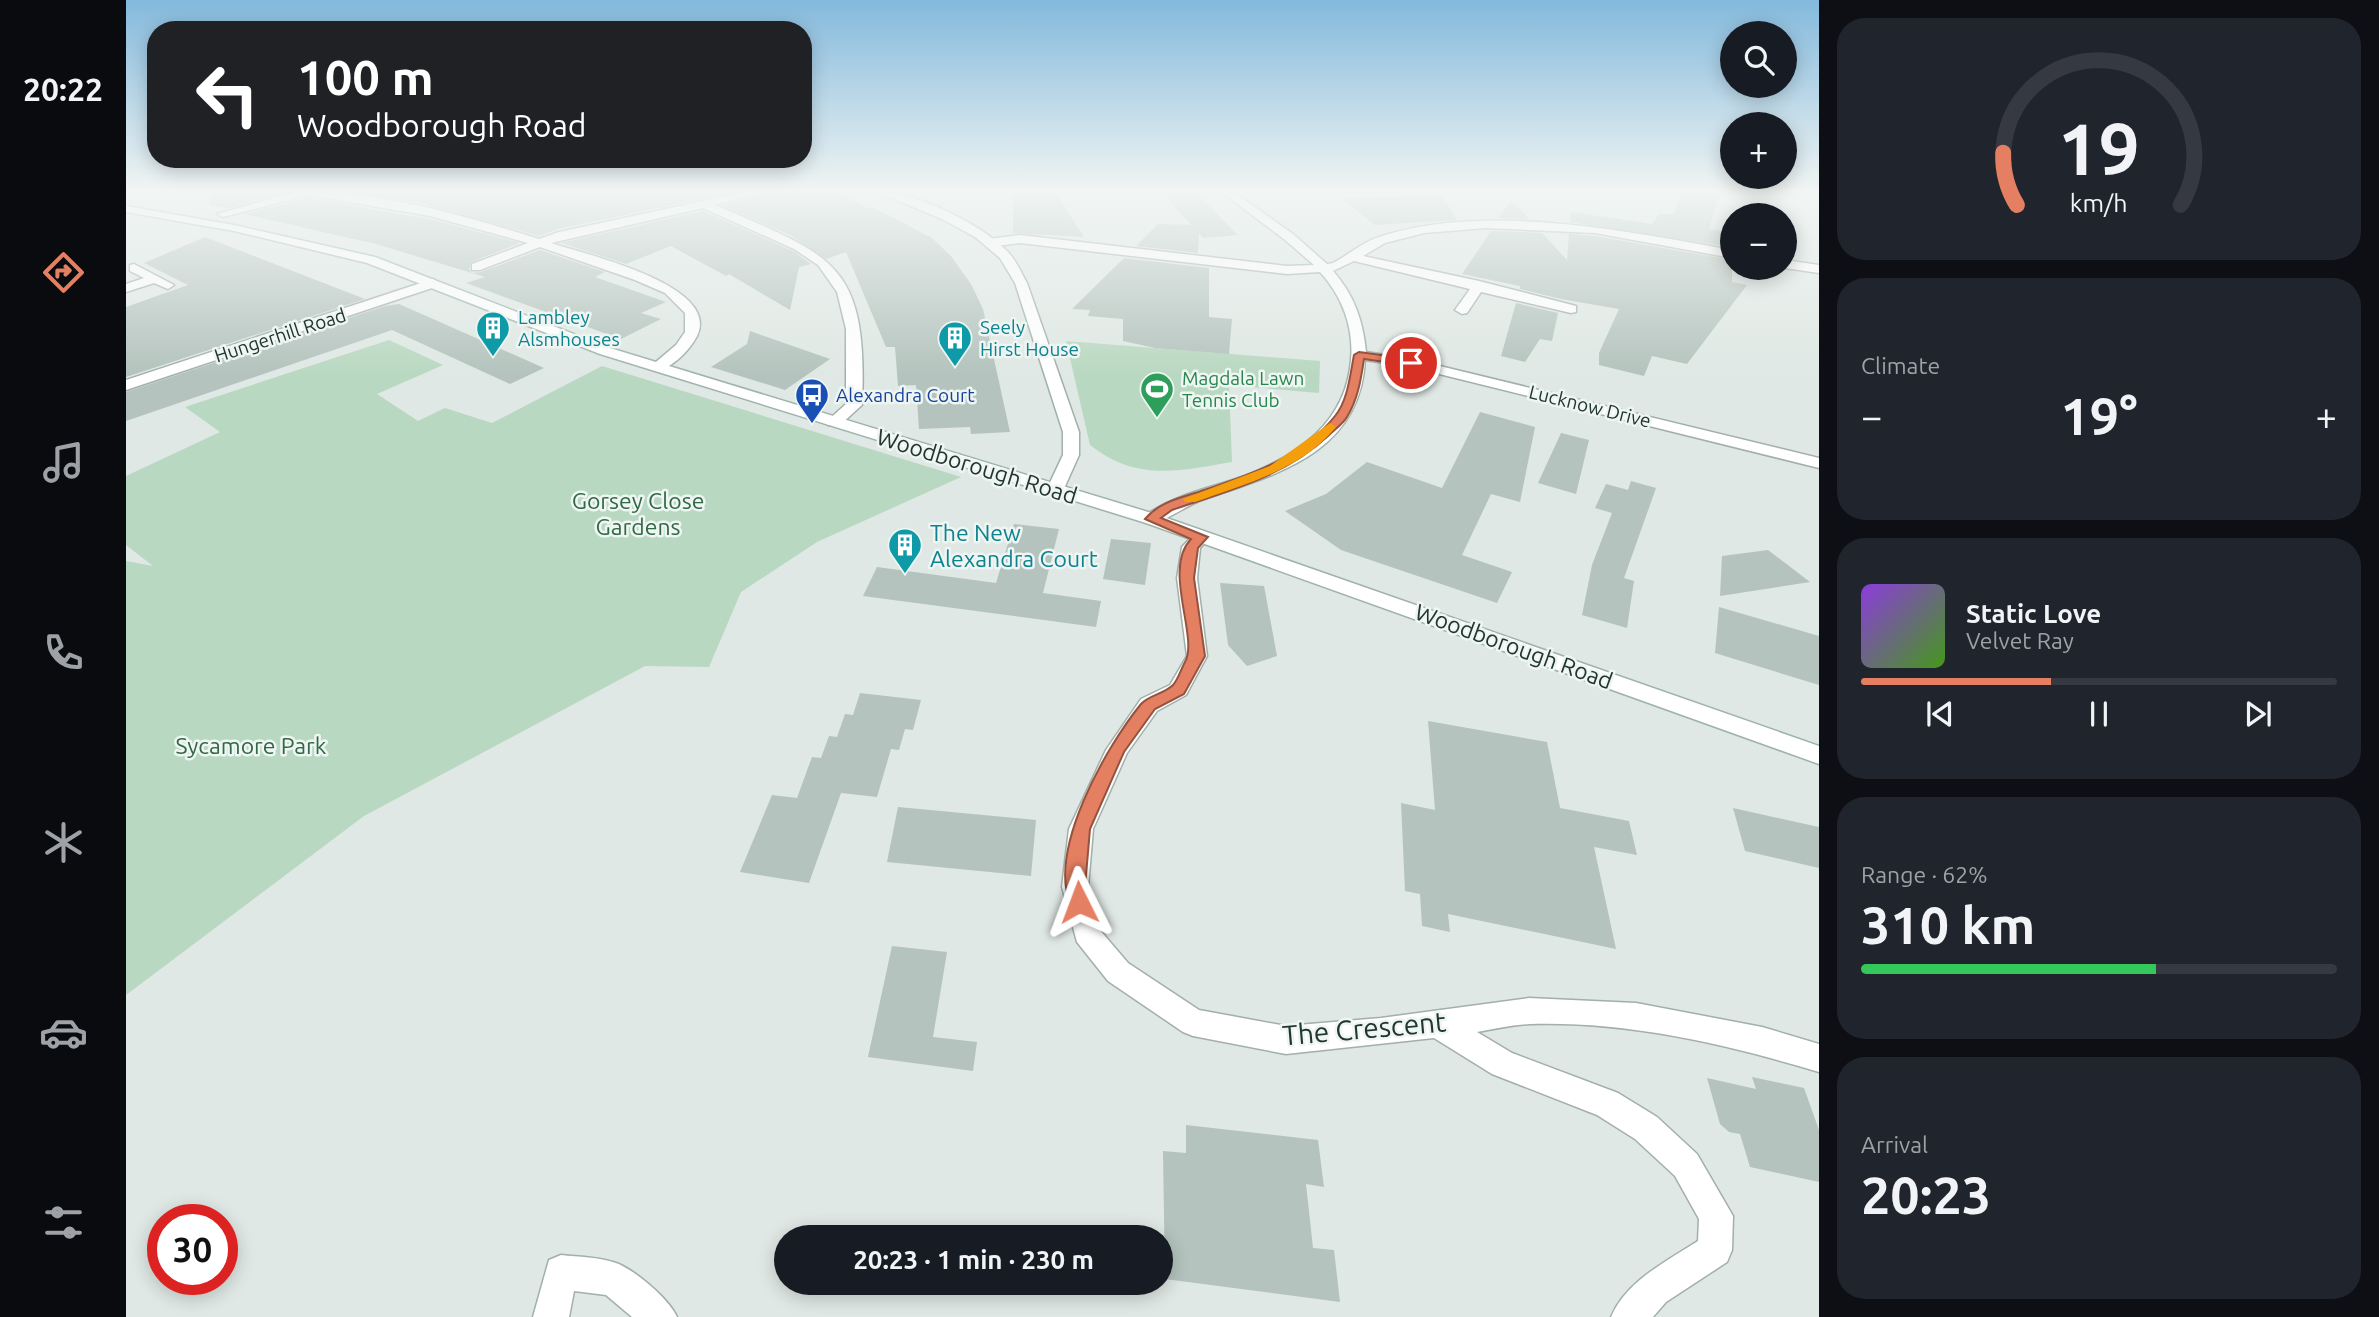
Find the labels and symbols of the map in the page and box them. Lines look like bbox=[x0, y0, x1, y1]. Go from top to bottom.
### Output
street label: Hungerhill Road bbox=[211, 303, 349, 367]
place label: Lambley Alsmhouses bbox=[518, 306, 620, 350]
building icon: Lambley Alsmhouses bbox=[474, 309, 512, 358]
place label: Seely Hirst House bbox=[980, 316, 1079, 360]
building icon: Seely Hirst House bbox=[936, 319, 974, 368]
pin bbox=[1381, 333, 1441, 393]
place label: Magdala Lawn Tennis Club bbox=[1182, 367, 1304, 411]
sports icon: Magdala Lawn Tennis Club bbox=[1138, 370, 1176, 419]
bus stop icon: Alexandra Court bbox=[793, 376, 831, 425]
street label: Lucknow Drive bbox=[1527, 380, 1653, 432]
place label: Alexandra Court bbox=[836, 384, 975, 406]
street label: Woodborough Road bbox=[874, 424, 1080, 508]
park label: Gorsey Close Gardens bbox=[572, 488, 704, 539]
place label: The New Alexandra Court bbox=[930, 520, 1098, 571]
building icon: The New Alexandra Court bbox=[886, 526, 924, 575]
street label: Woodborough Road bbox=[1412, 599, 1616, 693]
park label: Sycamore Park bbox=[176, 733, 327, 758]
position arrow bbox=[1042, 865, 1116, 939]
street label: The Crescent bbox=[1281, 1005, 1447, 1051]
speed limit sign: 30 bbox=[147, 1204, 238, 1295]

